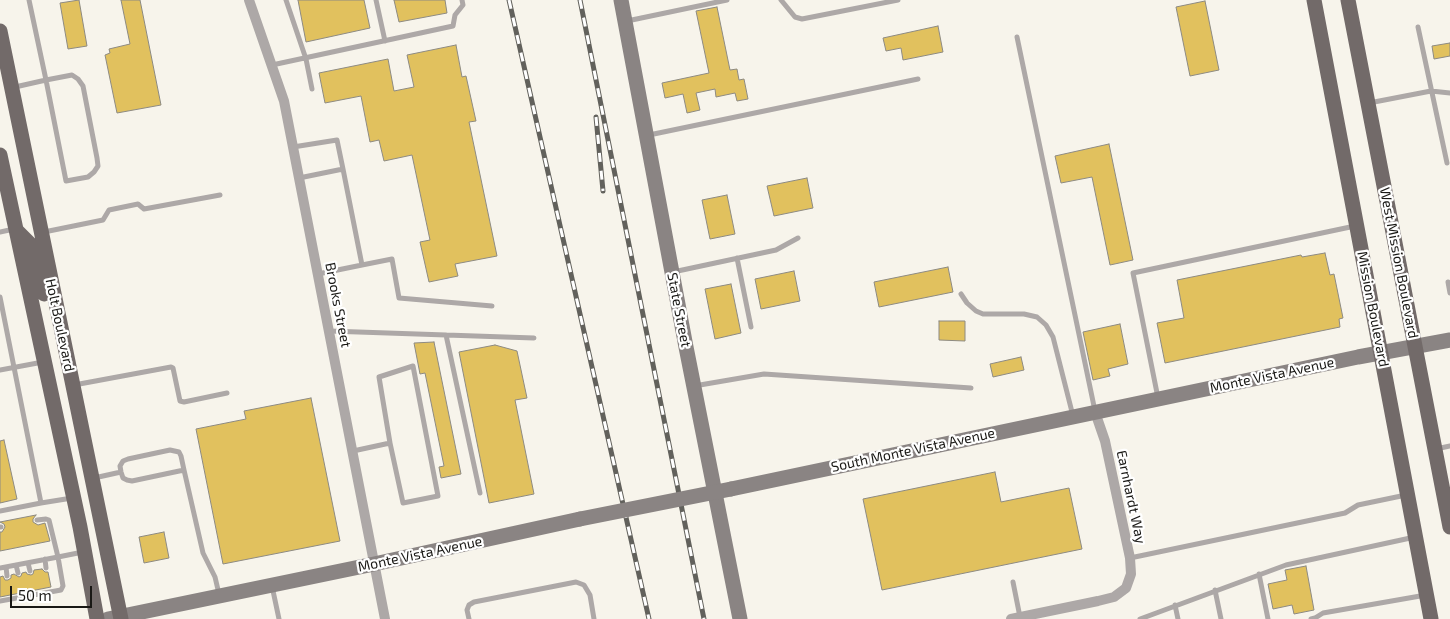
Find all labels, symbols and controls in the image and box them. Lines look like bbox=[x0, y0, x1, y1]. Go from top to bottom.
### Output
street label: West Mission Boulevard bbox=[1376, 186, 1422, 340]
street label: Mission Boulevard bbox=[1354, 250, 1392, 368]
street label: Brooks Street bbox=[322, 261, 354, 349]
street label: State Street bbox=[664, 271, 694, 349]
street label: Holt Boulevard bbox=[42, 277, 78, 373]
street label: Monte Vista Avenue bbox=[1208, 354, 1336, 396]
street label: South Monte Vista Avenue bbox=[830, 424, 996, 476]
street label: Earnhardt Way bbox=[1113, 449, 1149, 545]
street label: Monte Vista Avenue bbox=[356, 533, 484, 575]
scale bar bbox=[12, 576, 95, 608]
text: 50 m bbox=[18, 586, 52, 604]

